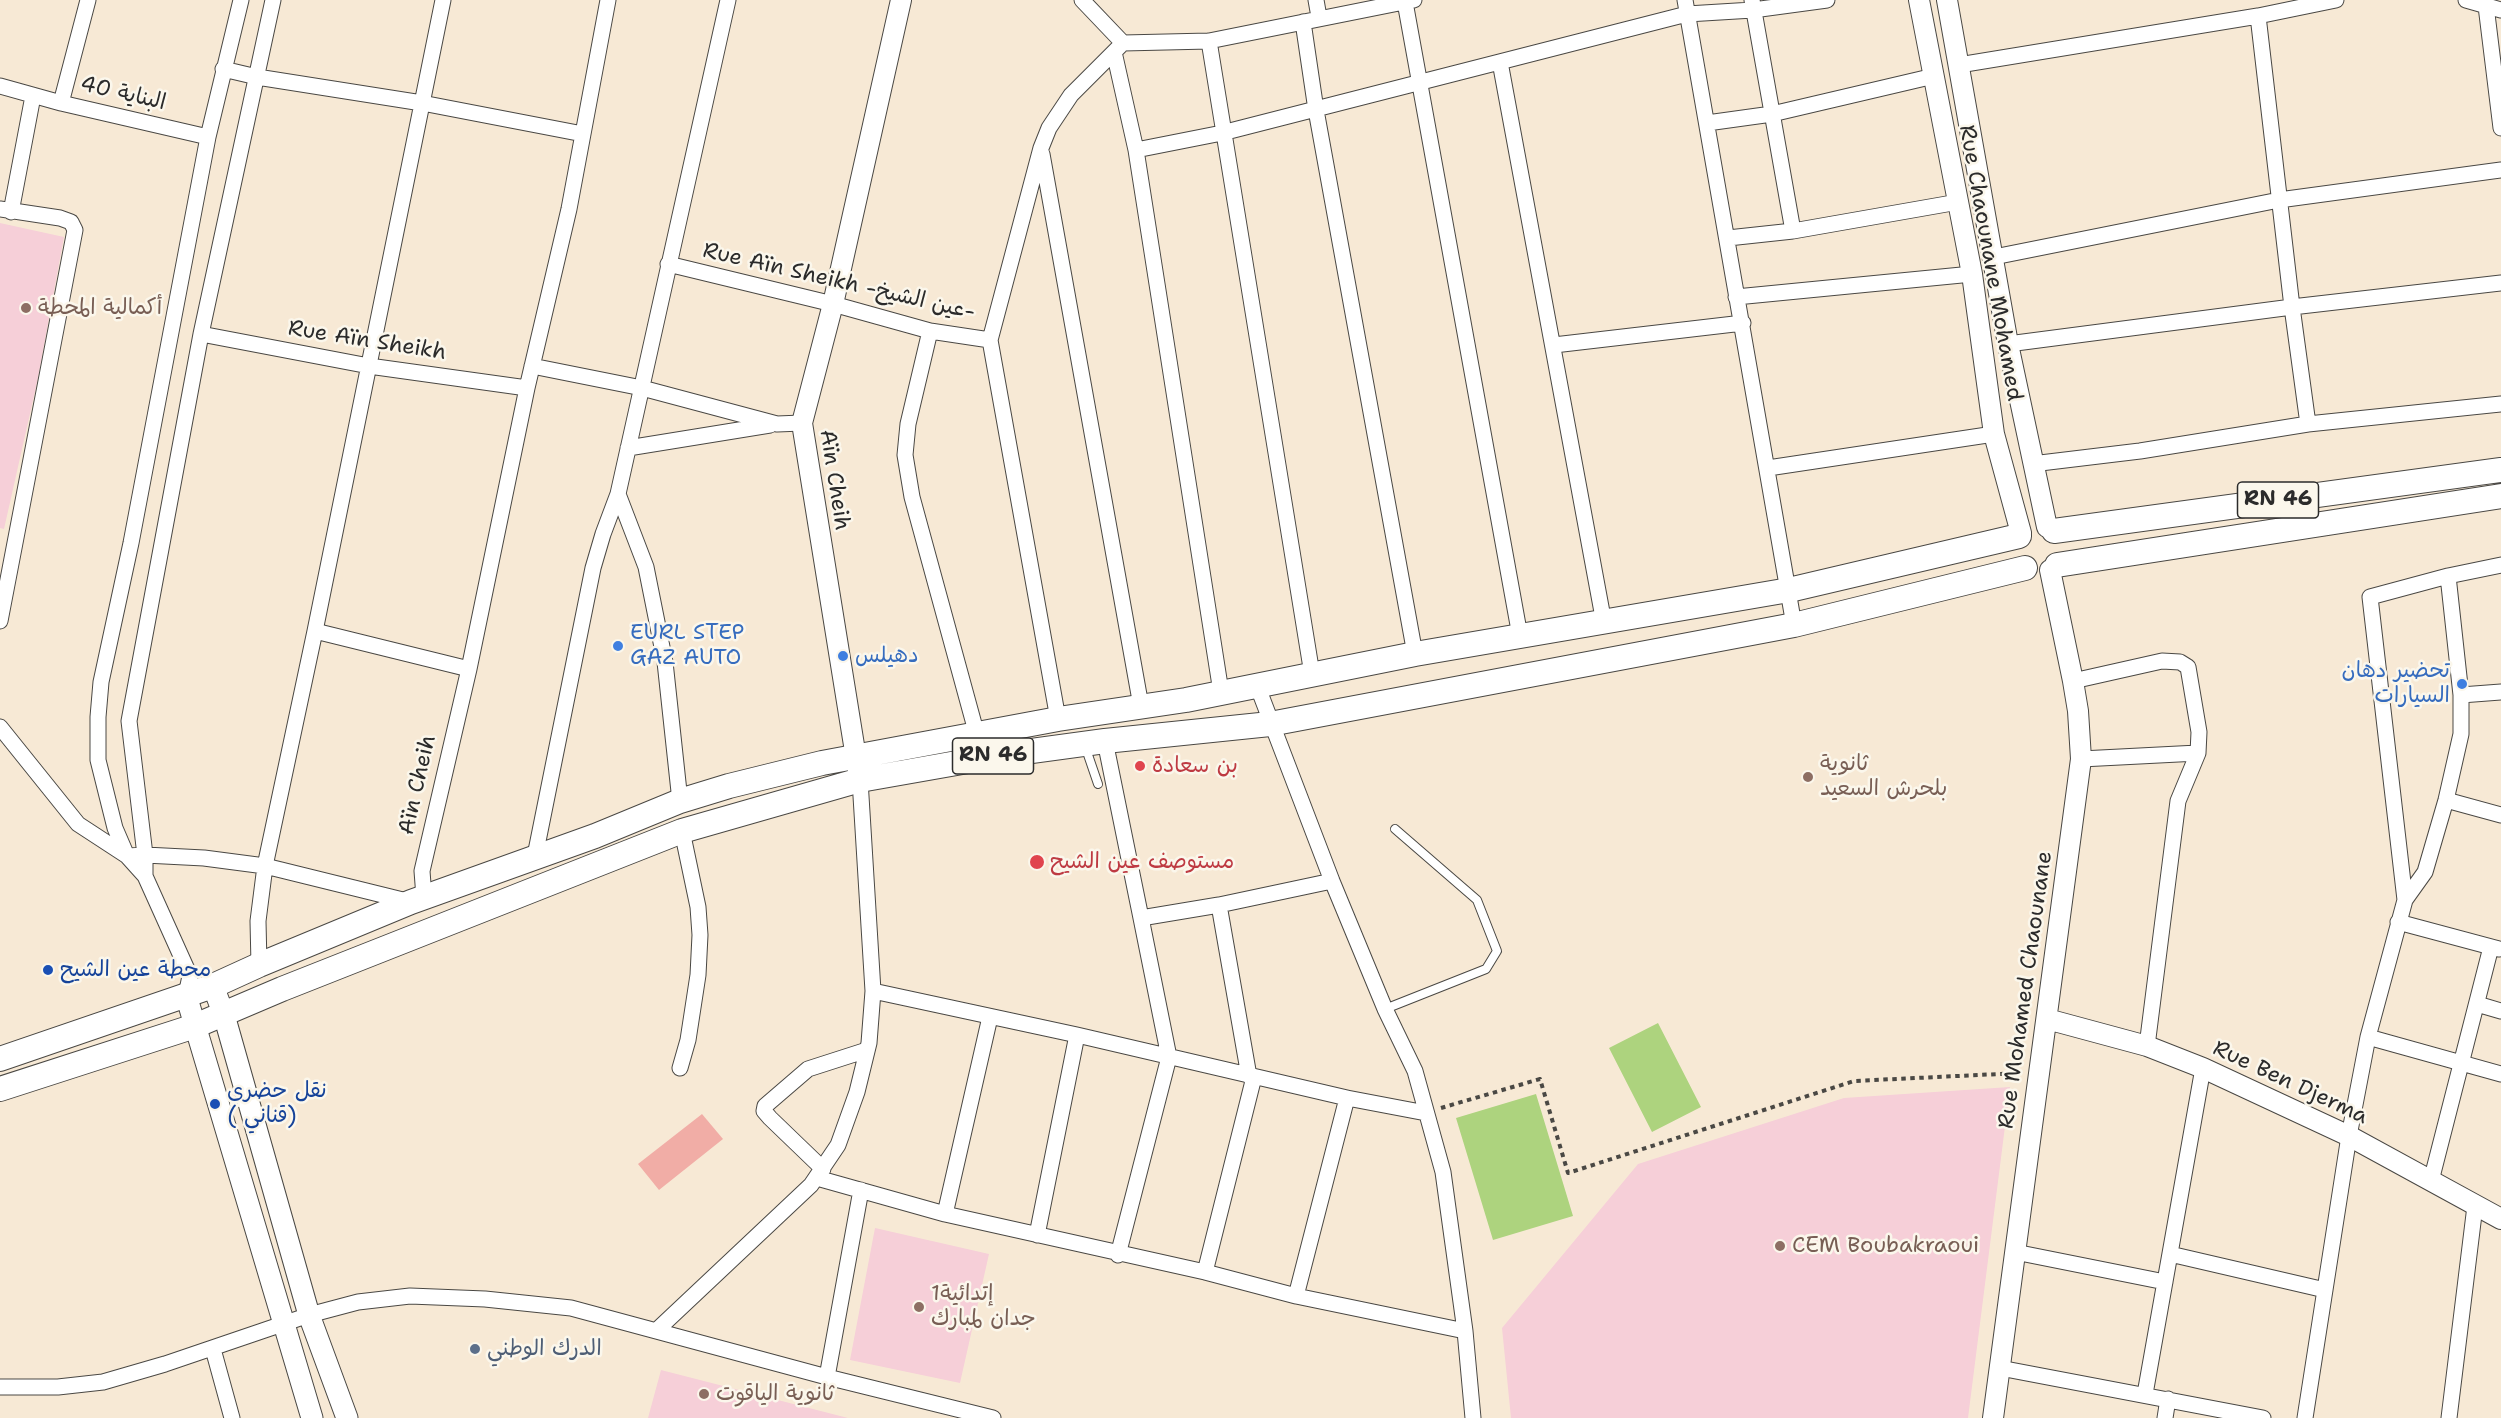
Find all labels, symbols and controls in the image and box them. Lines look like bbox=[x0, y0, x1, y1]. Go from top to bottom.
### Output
street label: البناية 40 bbox=[78, 71, 168, 117]
street label: Rue Chaounane Mohamed bbox=[1953, 123, 2027, 403]
street label: Rue Aïn Sheikh -عين الشيخ- bbox=[700, 238, 978, 326]
place label: أكمالية المحطة bbox=[38, 295, 162, 321]
marker: أكمالية المحطة bbox=[19, 301, 33, 315]
street label: Rue Aïn Sheikh bbox=[286, 315, 448, 367]
street label: Aïn Cheih bbox=[813, 428, 855, 532]
road number: RN 46 bbox=[2238, 482, 2318, 518]
place label: EURL STEP GAZ AUTO bbox=[630, 620, 744, 672]
marker: EURL STEP GAZ AUTO bbox=[611, 639, 625, 653]
place label: دهيلس bbox=[855, 643, 919, 669]
marker: دهيلس bbox=[836, 649, 850, 663]
place label: تحضير دهان السيارات bbox=[2342, 658, 2450, 710]
marker: تحضير دهان السيارات bbox=[2455, 677, 2469, 691]
street label: Aïn Cheih bbox=[394, 733, 442, 837]
road number: RN 46 bbox=[952, 738, 1034, 774]
place label: ثانوية بلحرش السعيد bbox=[1820, 751, 1947, 802]
place label: بن سعادة bbox=[1152, 753, 1238, 779]
marker: بن سعادة bbox=[1133, 759, 1147, 773]
marker: ثانوية بلحرش السعيد bbox=[1801, 770, 1815, 784]
place label: مستوصف عين الشيح bbox=[1050, 849, 1234, 875]
street label: Rue Mohamed Chaounane bbox=[1993, 850, 2059, 1130]
marker: مستوصف عين الشيح bbox=[1028, 853, 1046, 871]
place label: محطة عين الشيح bbox=[60, 957, 211, 983]
marker: محطة عين الشيح bbox=[41, 963, 55, 977]
street label: Rue Ben Djerma bbox=[2208, 1036, 2372, 1130]
place label: نقل حضري ( قناني) bbox=[227, 1078, 327, 1130]
marker: نقل حضري ( قناني) bbox=[208, 1097, 222, 1111]
place label: CEM Boubakraoui bbox=[1792, 1233, 1979, 1259]
marker: CEM Boubakraoui bbox=[1773, 1239, 1787, 1253]
place label: 1إتدائية جدان لمبارك bbox=[931, 1281, 1036, 1332]
marker: 1إتدائية جدان لمبارك bbox=[912, 1300, 926, 1314]
place label: الدرك الوطني bbox=[487, 1336, 602, 1362]
marker: الدرك الوطني bbox=[468, 1342, 482, 1356]
place label: ثانوية الياقوت bbox=[716, 1381, 834, 1407]
marker: ثانوية الياقوت bbox=[697, 1387, 711, 1401]

